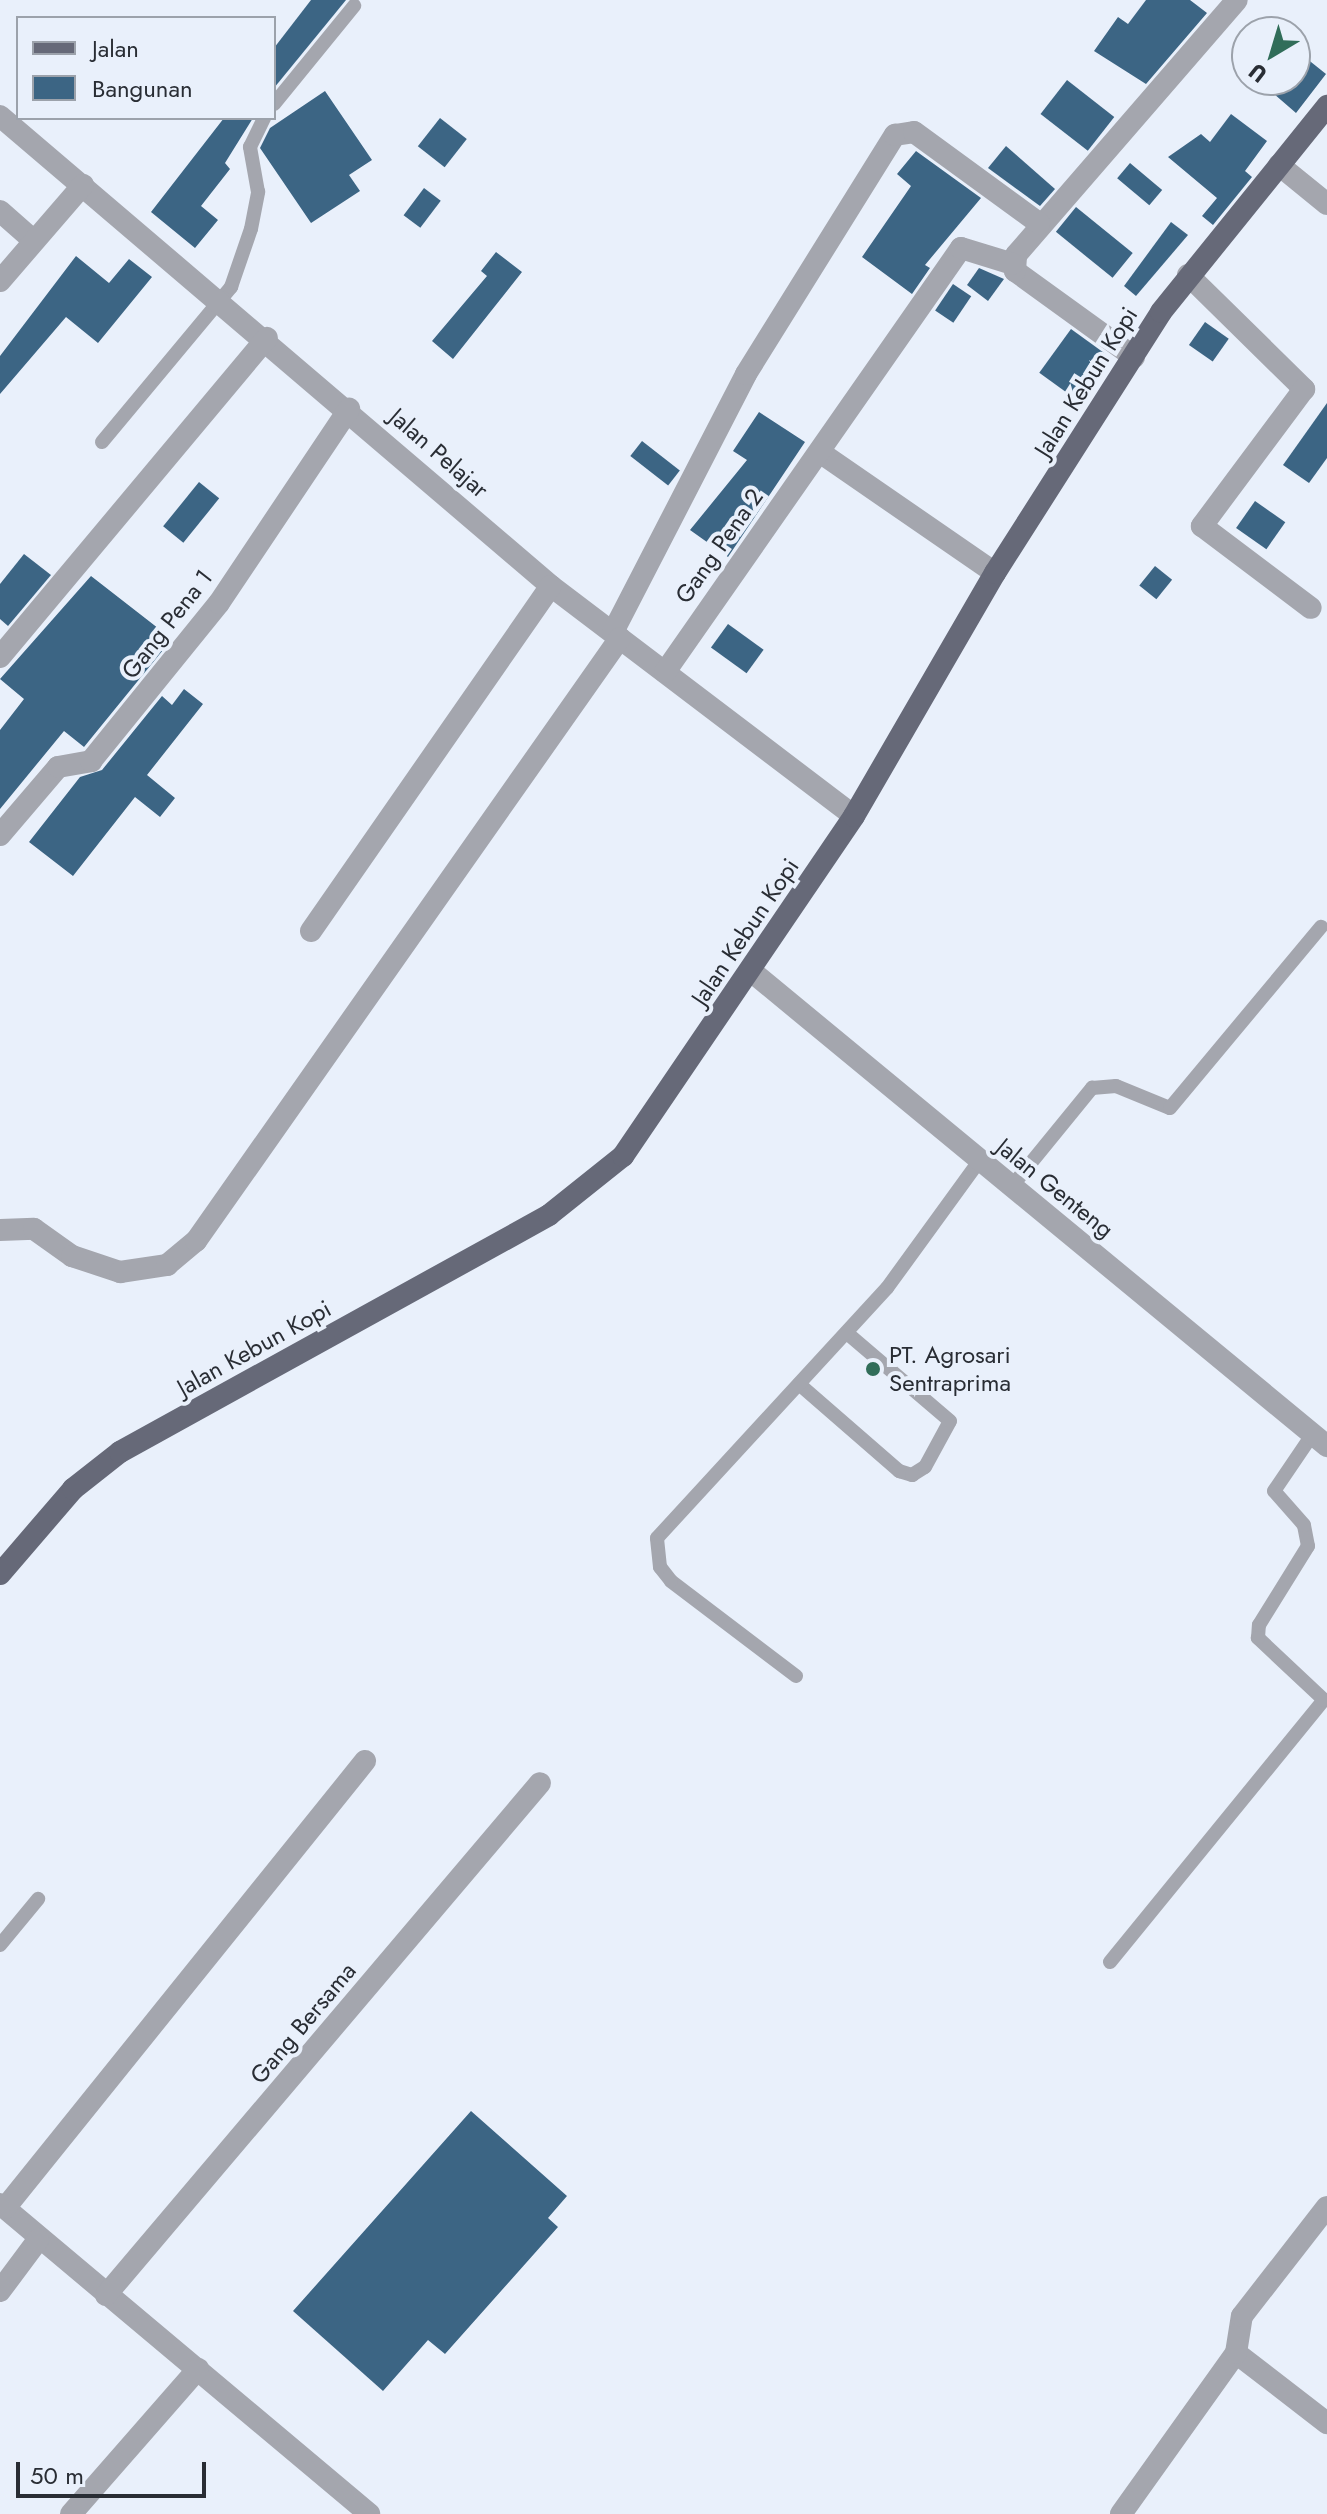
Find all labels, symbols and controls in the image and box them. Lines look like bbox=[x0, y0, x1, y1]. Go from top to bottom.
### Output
legend bbox=[16, 16, 276, 120]
north arrow bbox=[1231, 16, 1311, 96]
text: Jalan bbox=[92, 31, 139, 66]
text: U bbox=[1242, 56, 1273, 91]
text: Bangunan bbox=[92, 71, 193, 106]
street label: Jalan Kebun Kopi bbox=[1028, 302, 1144, 462]
street label: Jalan Pelajar bbox=[384, 402, 494, 504]
street label: Gang Pena 2 bbox=[669, 483, 769, 609]
street label: Gang Pena 1 bbox=[115, 564, 219, 684]
street label: Jalan Kebun Kopi bbox=[685, 853, 805, 1011]
street label: Jalan Genteng bbox=[991, 1132, 1119, 1244]
street label: Jalan Kebun Kopi bbox=[172, 1294, 336, 1402]
place label: PT. Agrosari Sentraprima bbox=[889, 1341, 1011, 1397]
marker: PT. Agrosari Sentraprima bbox=[864, 1360, 882, 1378]
street label: Gang Bersama bbox=[244, 1957, 362, 2089]
scale bar bbox=[20, 2446, 210, 2496]
text: 50 m bbox=[30, 2458, 84, 2493]

